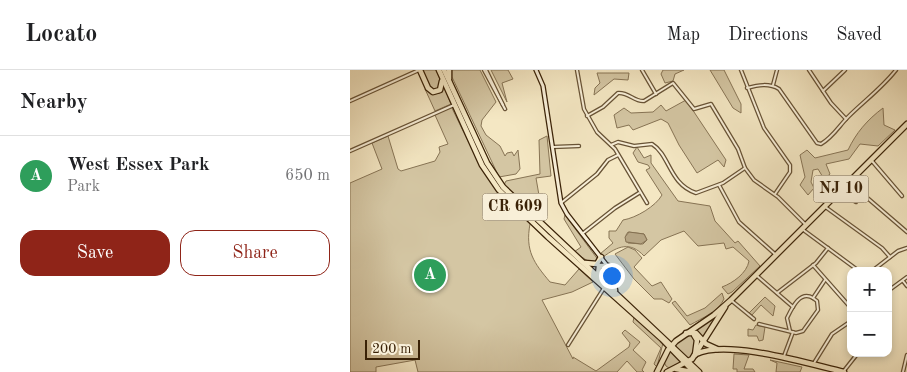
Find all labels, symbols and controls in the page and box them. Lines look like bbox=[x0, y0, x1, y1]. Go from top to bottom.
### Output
text: Locato bbox=[25, 23, 97, 47]
text: Map bbox=[667, 26, 700, 44]
text: Directions bbox=[728, 26, 808, 44]
text: Saved bbox=[836, 26, 882, 44]
text: Nearby bbox=[20, 92, 88, 113]
text: West Essex Park bbox=[67, 156, 210, 175]
text: A bbox=[30, 168, 42, 184]
text: 650 m bbox=[285, 168, 330, 184]
road number: NJ 10 bbox=[814, 176, 868, 202]
text: Park bbox=[67, 179, 100, 195]
road number: CR 609 bbox=[482, 194, 548, 220]
button: Save bbox=[20, 230, 170, 276]
button: Share bbox=[180, 230, 330, 276]
pin: A bbox=[414, 256, 446, 294]
your location bbox=[599, 263, 625, 289]
map controls bbox=[847, 267, 892, 357]
button: + bbox=[847, 267, 892, 312]
button: − bbox=[847, 312, 892, 357]
scale bar bbox=[365, 337, 420, 360]
text: 200 m bbox=[372, 342, 411, 356]

